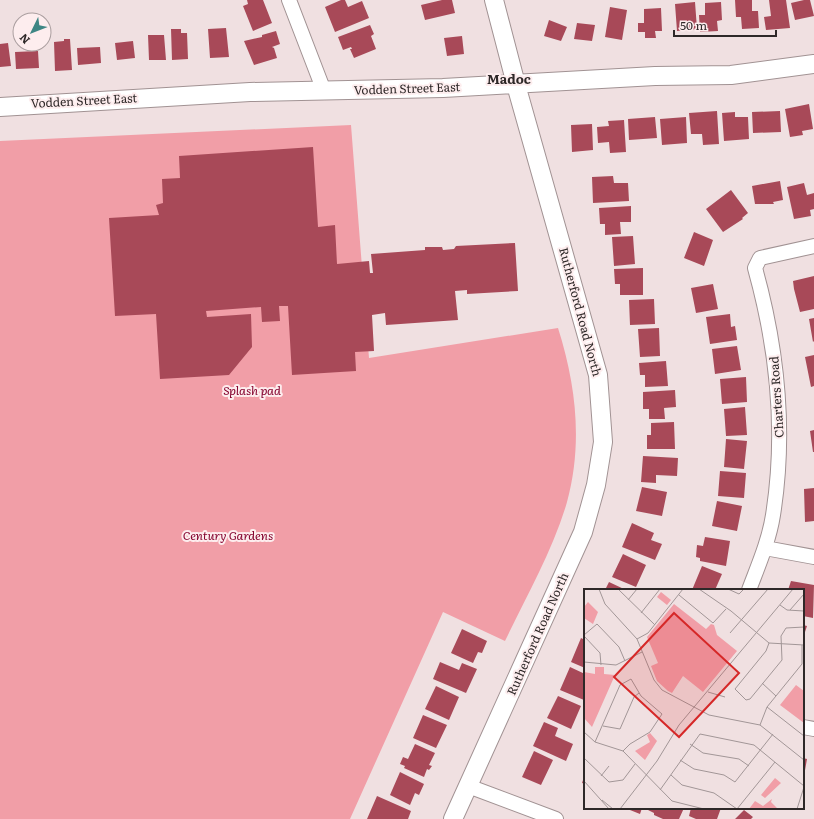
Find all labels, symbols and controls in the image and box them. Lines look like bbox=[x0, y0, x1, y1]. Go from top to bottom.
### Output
north arrow bbox=[12, 12, 52, 52]
scale bar bbox=[674, 12, 776, 38]
text: 50 m bbox=[680, 16, 707, 34]
text: N bbox=[15, 31, 33, 48]
district label: Madoc bbox=[487, 69, 531, 88]
street label: Vodden Street East bbox=[353, 77, 461, 99]
street label: Vodden Street East bbox=[30, 88, 138, 112]
street label: Rutherford Road North bbox=[555, 245, 607, 378]
street label: Charters Road bbox=[764, 355, 788, 438]
park label: Splash pad bbox=[223, 381, 281, 399]
park label: Century Gardens bbox=[183, 526, 273, 544]
street label: Rutherford Road North bbox=[502, 569, 572, 698]
inset map bbox=[584, 589, 804, 809]

